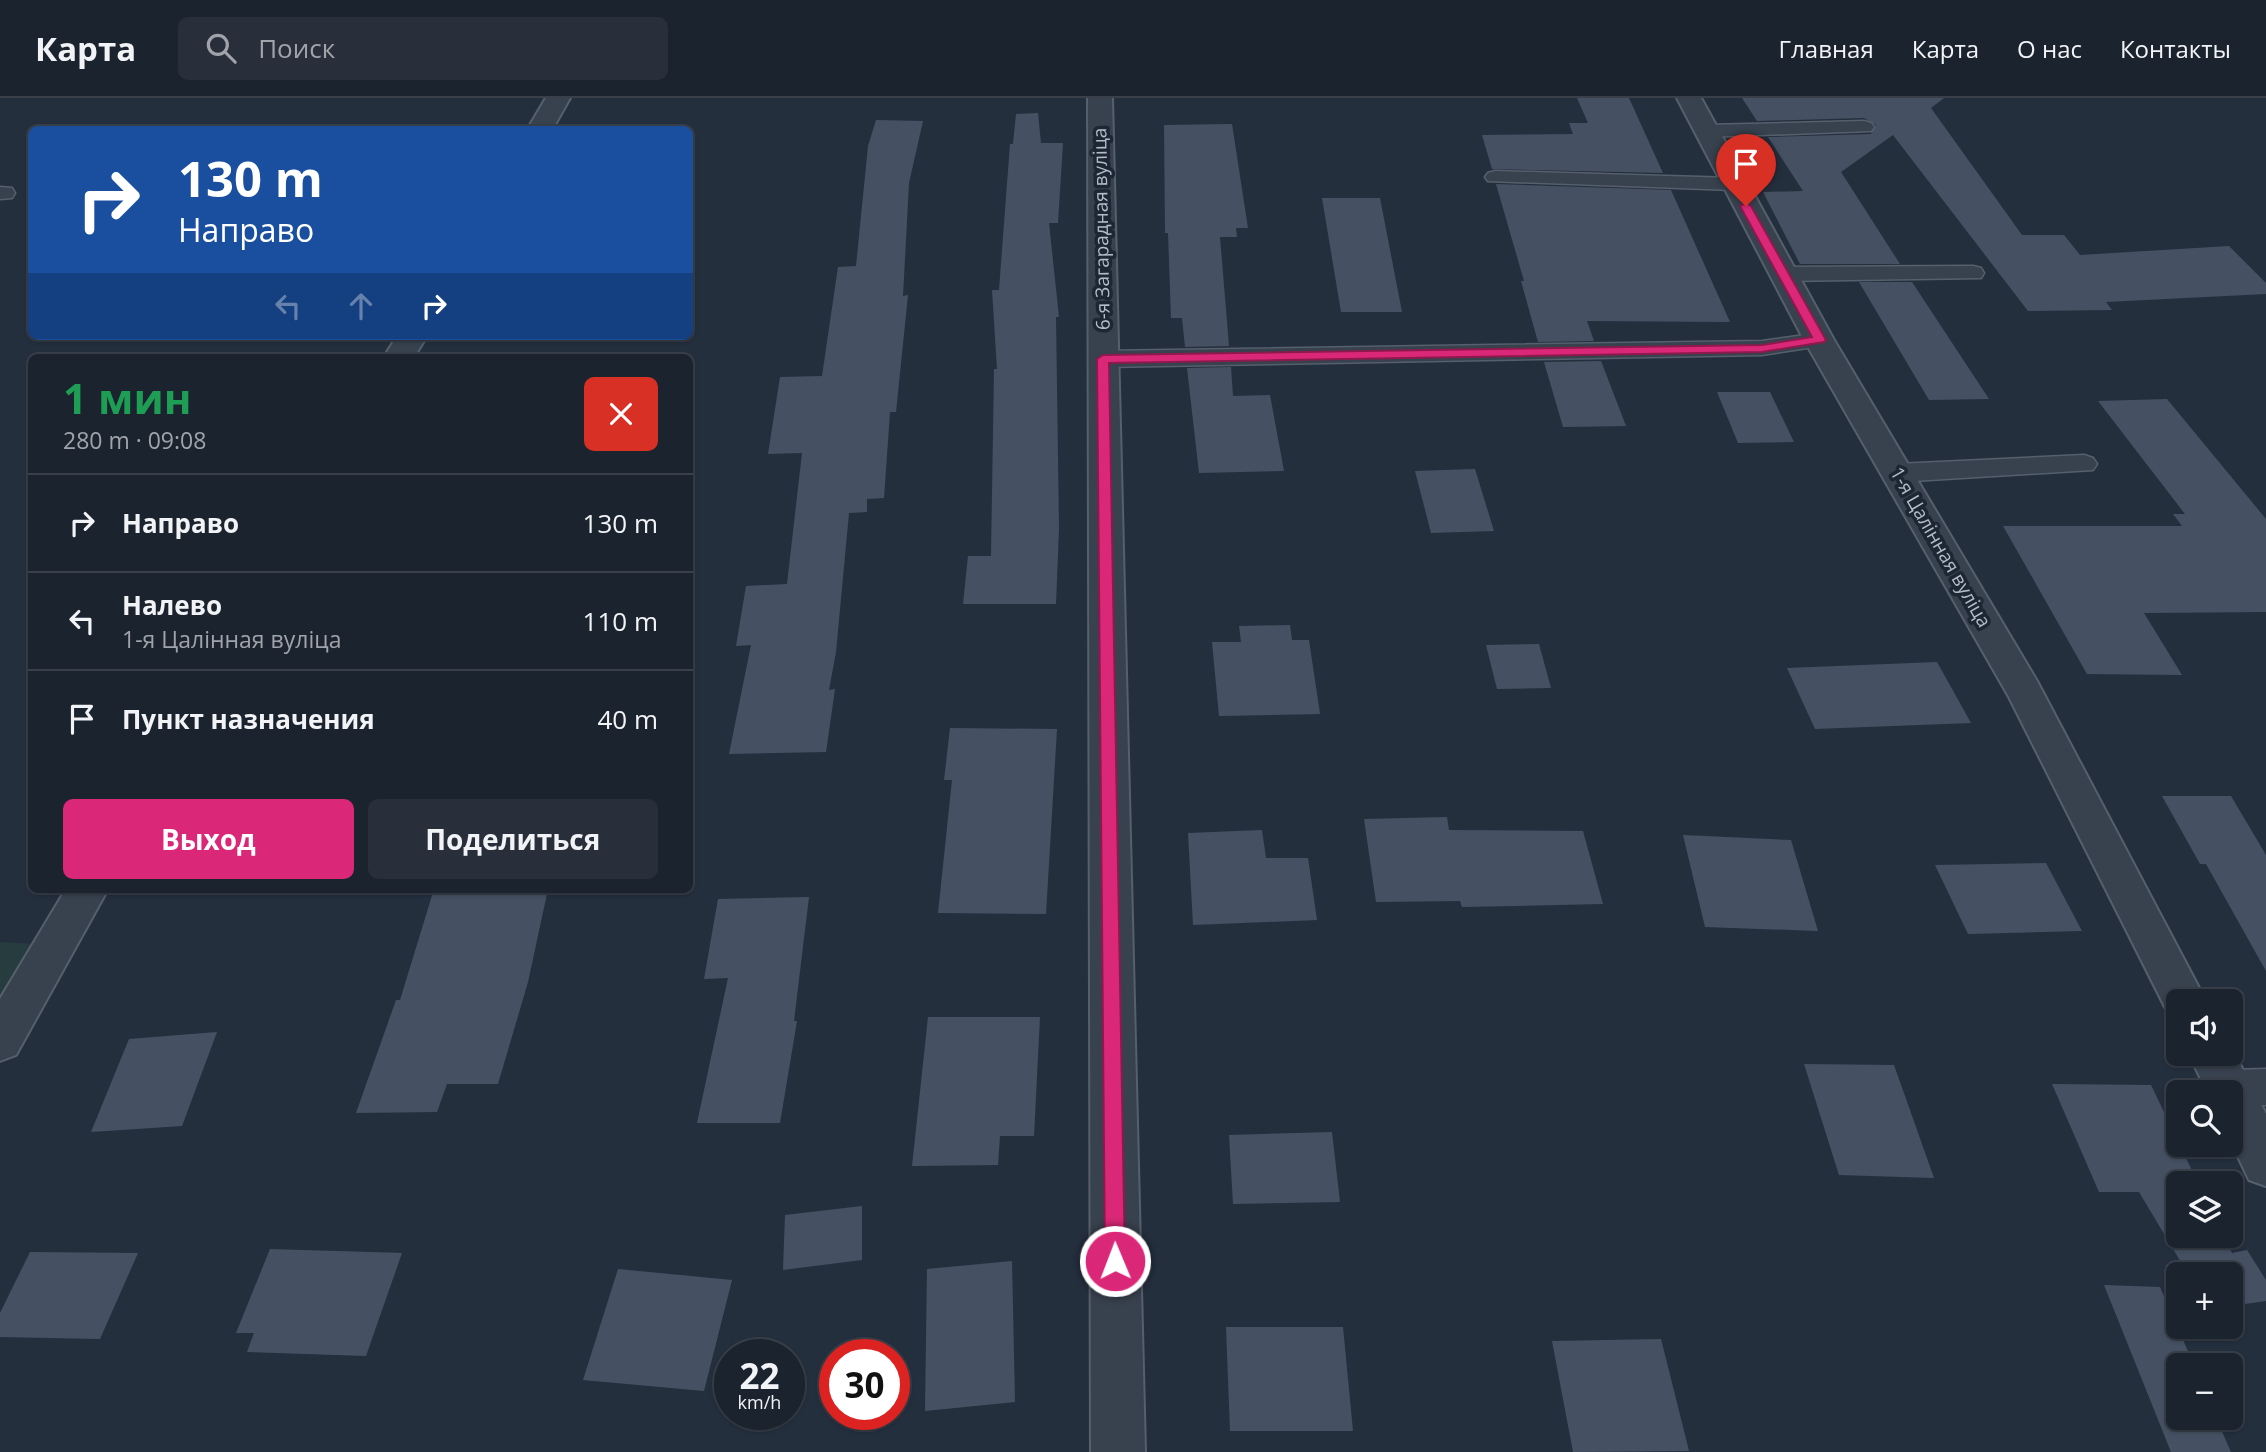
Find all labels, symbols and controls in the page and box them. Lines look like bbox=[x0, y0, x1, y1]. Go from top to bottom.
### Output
search box bbox=[178, 17, 668, 80]
text: Карта bbox=[35, 26, 136, 71]
icon: search bbox=[202, 29, 240, 67]
text: Поиск bbox=[258, 30, 335, 66]
text: Главная bbox=[1779, 32, 1874, 65]
text: Карта bbox=[1912, 32, 1979, 65]
text: О нас bbox=[2017, 32, 2082, 65]
text: Контакты bbox=[2120, 32, 2231, 65]
street label: 6-я Загарадная вуліца bbox=[1086, 128, 1116, 330]
pin bbox=[1716, 134, 1776, 206]
text: 130 m bbox=[178, 145, 323, 211]
icon: arrive bbox=[1727, 145, 1765, 183]
icon: right bbox=[63, 154, 154, 245]
text: Направо bbox=[178, 208, 314, 251]
icon: left bbox=[269, 287, 307, 325]
icon: ahead bbox=[342, 287, 380, 325]
icon: right bbox=[415, 287, 453, 325]
text: 1 мин bbox=[63, 369, 191, 426]
button: close bbox=[584, 377, 658, 451]
text: 280 m · 09:08 bbox=[63, 424, 206, 456]
street label: 1-я Цалінная вуліца bbox=[1884, 462, 1998, 632]
icon: right bbox=[63, 504, 101, 542]
text: Направо bbox=[122, 505, 239, 541]
text: 130 m bbox=[583, 505, 658, 541]
text: Налево bbox=[122, 587, 222, 623]
icon: left bbox=[63, 602, 101, 640]
text: 110 m bbox=[583, 603, 658, 639]
text: 1-я Цалінная вуліца bbox=[122, 623, 341, 655]
icon: arrive bbox=[63, 700, 101, 738]
text: Пункт назначения bbox=[122, 701, 375, 737]
text: 40 m bbox=[597, 701, 658, 737]
button: Выход bbox=[63, 799, 354, 879]
button: Поделиться bbox=[368, 799, 658, 879]
map controls bbox=[2166, 989, 2243, 1430]
button: sound bbox=[2166, 989, 2243, 1066]
button: search bbox=[2166, 1080, 2243, 1157]
button: layers bbox=[2166, 1171, 2243, 1248]
position arrow bbox=[1078, 1224, 1152, 1298]
button: + bbox=[2166, 1262, 2243, 1339]
speed limit sign: 30 bbox=[819, 1339, 910, 1430]
text: 22 bbox=[739, 1352, 780, 1399]
button: − bbox=[2166, 1353, 2243, 1430]
text: km/h bbox=[738, 1390, 781, 1414]

